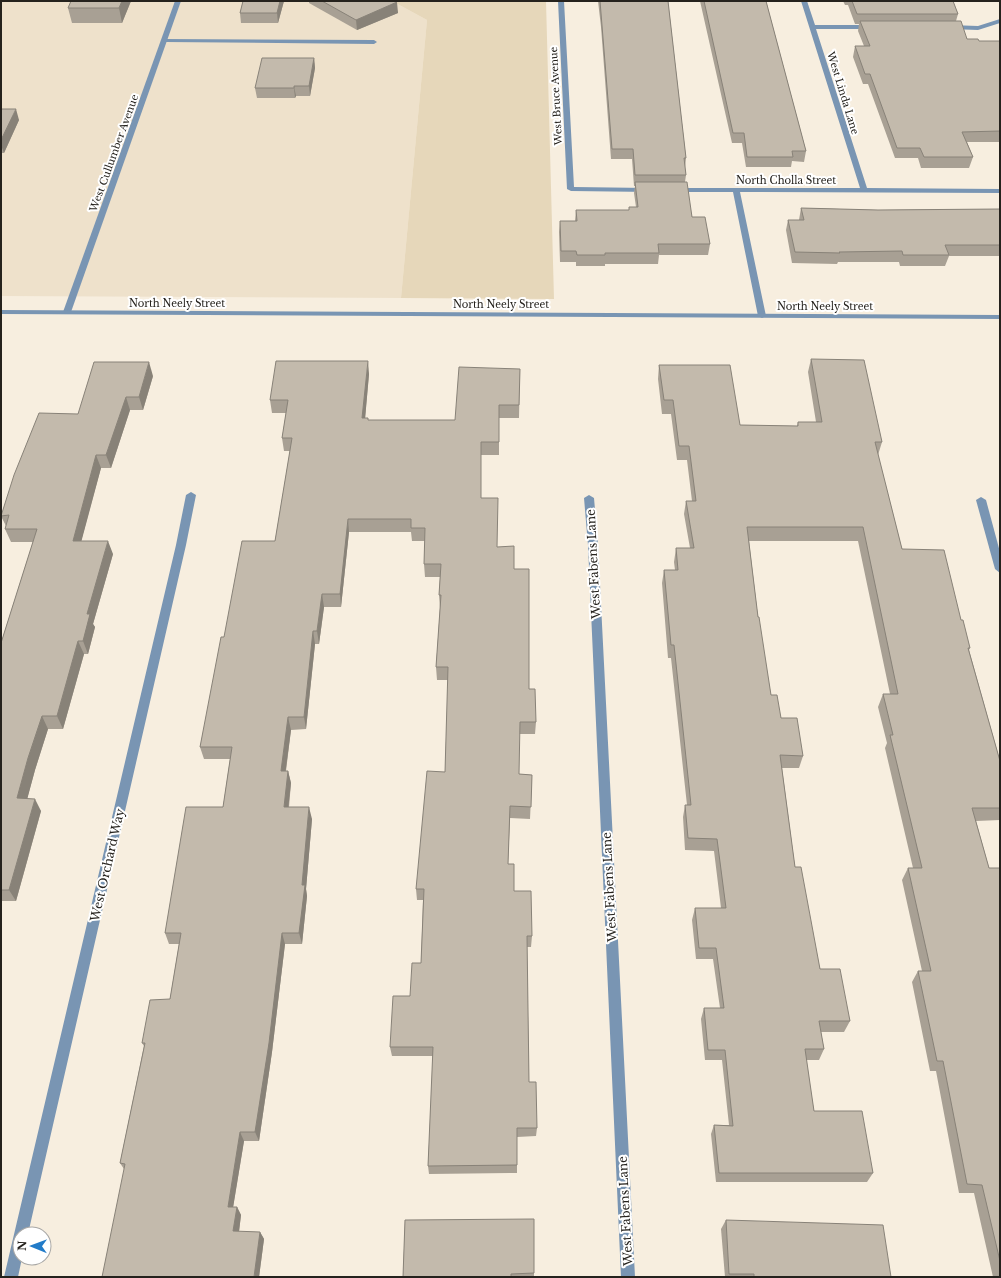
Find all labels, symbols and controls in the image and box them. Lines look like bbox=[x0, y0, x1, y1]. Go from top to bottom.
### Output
street label: West Bruce Avenue bbox=[547, 46, 565, 147]
street label: West Linda Lane bbox=[824, 49, 862, 136]
street label: West Cullumber Avenue bbox=[86, 92, 141, 214]
street label: North Cholla Street bbox=[736, 174, 836, 187]
street label: North Neely Street bbox=[129, 297, 225, 310]
street label: North Neely Street bbox=[453, 298, 549, 311]
street label: North Neely Street bbox=[777, 300, 873, 313]
street label: West Fabens Lane bbox=[583, 508, 603, 620]
street label: West Orchard Way bbox=[86, 807, 127, 924]
street label: West Fabens Lane bbox=[599, 831, 619, 943]
street label: West Fabens Lane bbox=[615, 1155, 635, 1267]
north arrow bbox=[12, 1226, 52, 1266]
text: N bbox=[15, 1240, 29, 1251]

